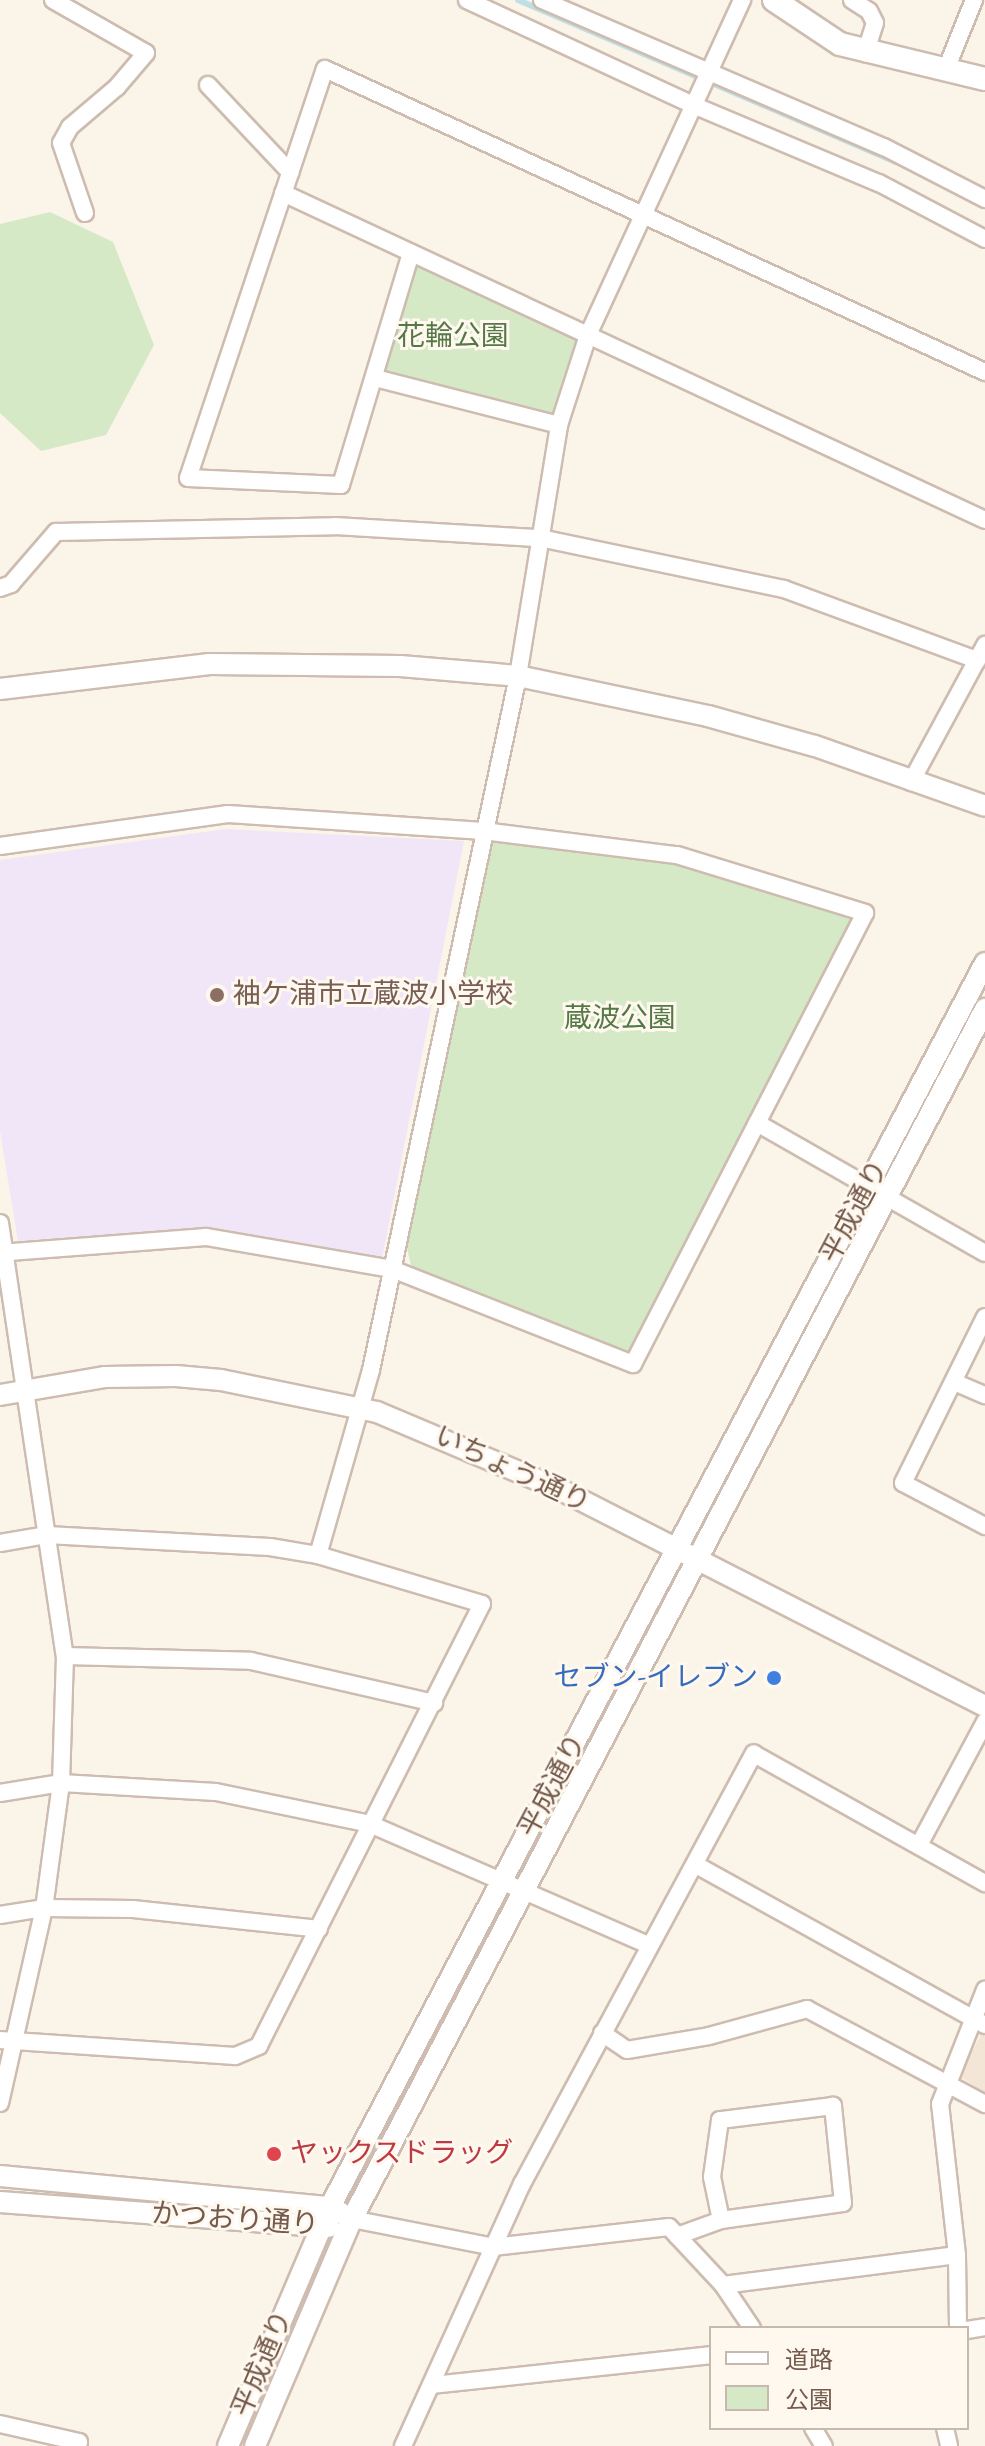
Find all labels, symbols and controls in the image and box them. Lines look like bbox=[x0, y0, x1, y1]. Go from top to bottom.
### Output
park label: 花輪公園 bbox=[397, 320, 509, 354]
place label: 袖ケ浦市立蔵波小学校 bbox=[233, 978, 513, 1012]
marker: 袖ケ浦市立蔵波小学校 bbox=[208, 986, 226, 1004]
park label: 蔵波公園 bbox=[564, 1002, 676, 1036]
street label: 平成通り bbox=[814, 1155, 896, 1269]
street label: いちょう通り bbox=[429, 1419, 595, 1521]
place label: セブン-イレブン bbox=[553, 1661, 758, 1695]
marker: セブン-イレブン bbox=[765, 1669, 783, 1687]
street label: 平成通り bbox=[512, 1729, 594, 1843]
place label: ヤックスドラッグ bbox=[290, 2137, 514, 2171]
marker: ヤックスドラッグ bbox=[265, 2145, 283, 2163]
street label: かつおり通り bbox=[150, 2197, 320, 2243]
street label: 平成通り bbox=[226, 2306, 300, 2422]
legend bbox=[709, 2326, 969, 2430]
text: 道路 bbox=[785, 2349, 833, 2373]
text: 公園 bbox=[785, 2389, 833, 2413]

